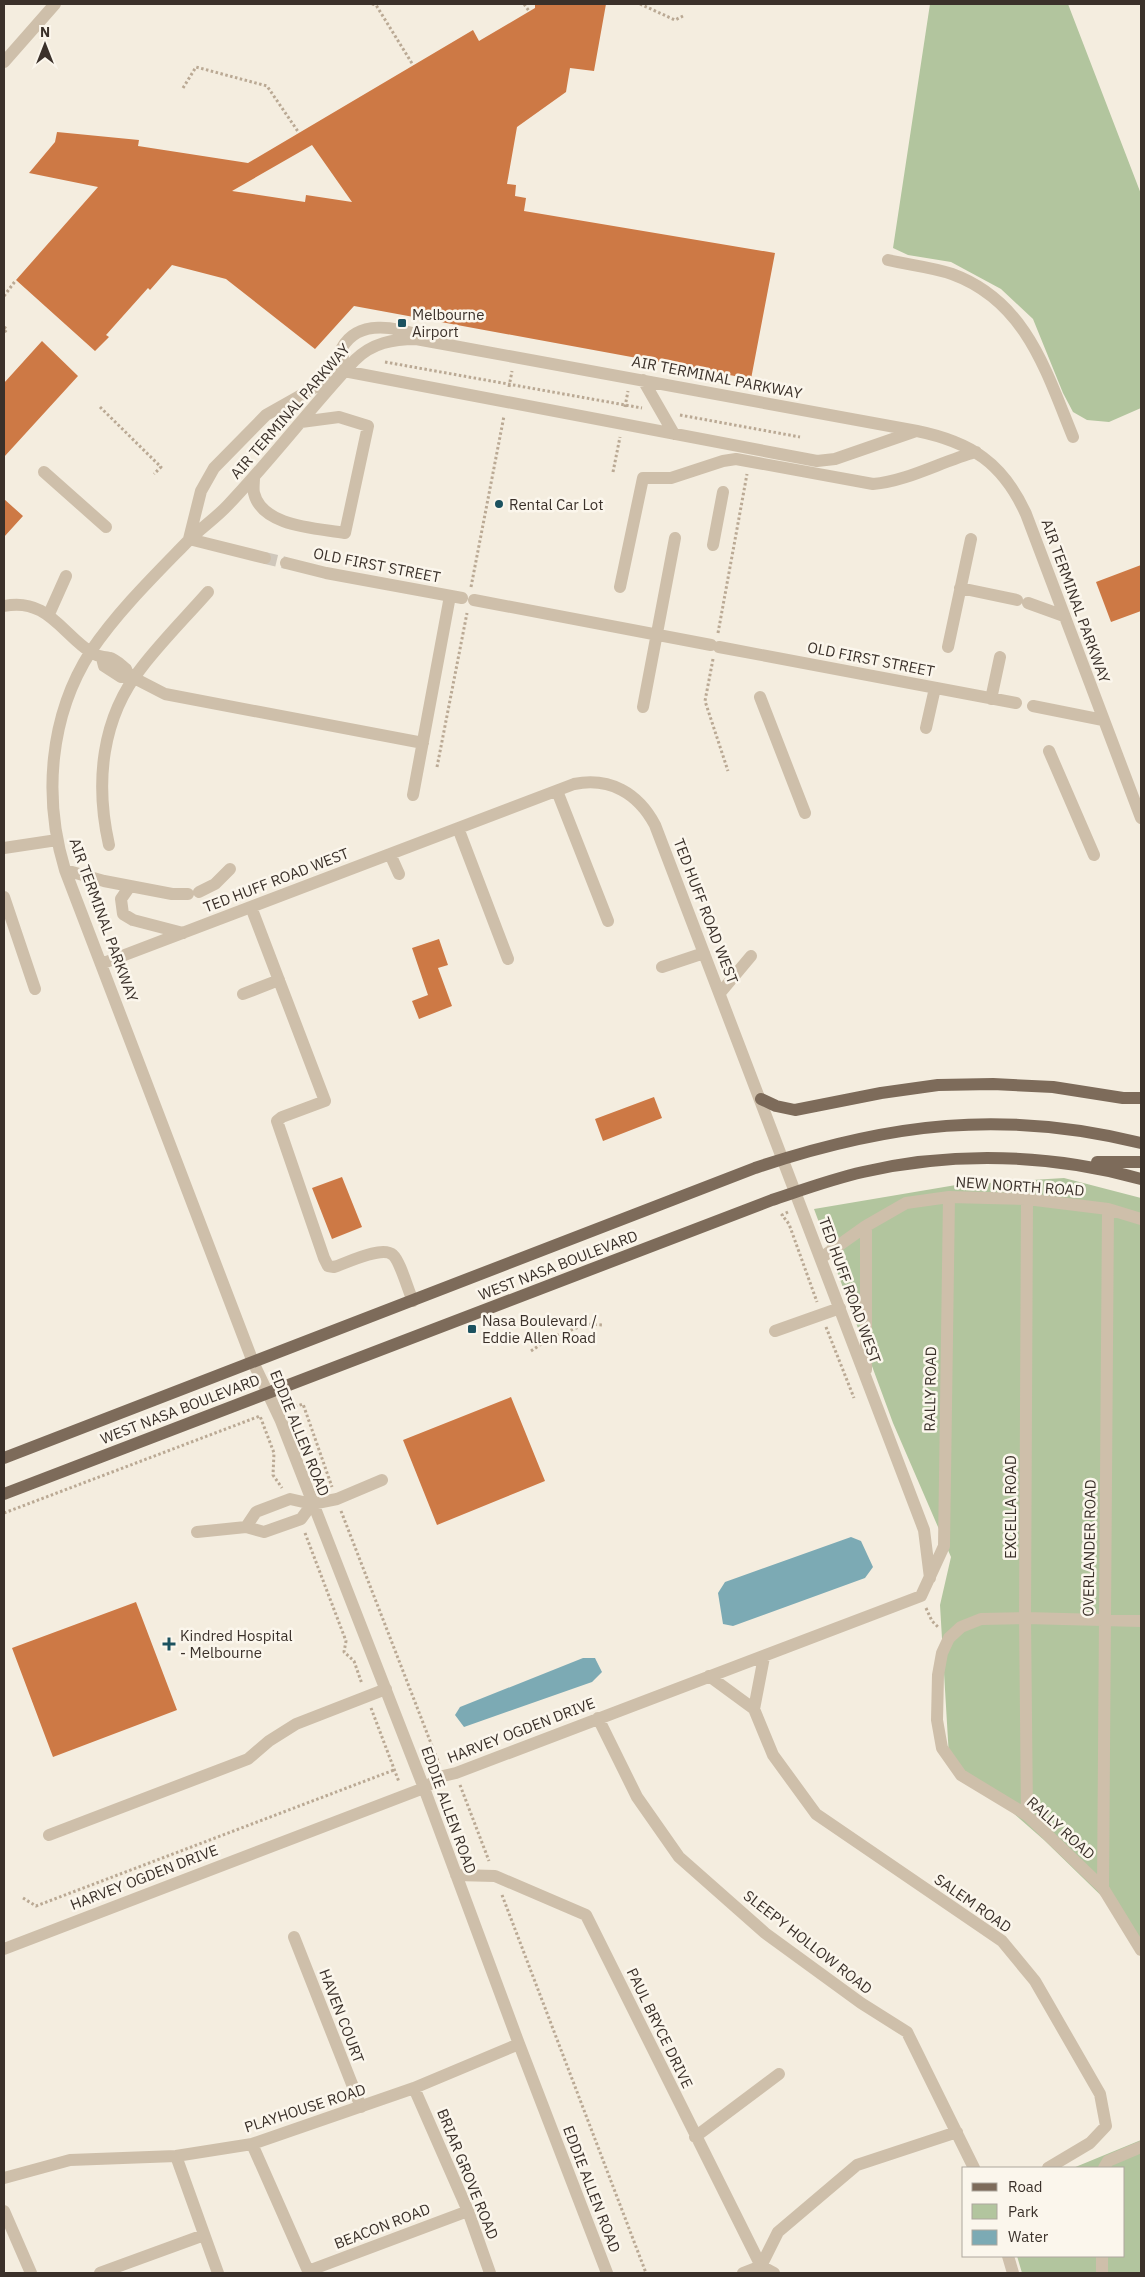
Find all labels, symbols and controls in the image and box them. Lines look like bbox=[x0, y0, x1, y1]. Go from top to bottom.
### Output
north arrow bbox=[20, 20, 70, 70]
text: N bbox=[40, 23, 50, 41]
place label: Melbourne Airport bbox=[412, 305, 484, 341]
marker: Melbourne Airport bbox=[396, 317, 408, 329]
street label: AIR TERMINAL PARKWAY bbox=[226, 339, 354, 483]
street label: AIR TERMINAL PARKWAY bbox=[630, 351, 804, 403]
place label: Rental Car Lot bbox=[509, 495, 603, 514]
marker: Rental Car Lot bbox=[493, 498, 505, 510]
street label: AIR TERMINAL PARKWAY bbox=[1037, 516, 1115, 686]
street label: OLD FIRST STREET bbox=[312, 543, 443, 587]
street label: OLD FIRST STREET bbox=[806, 637, 937, 681]
street label: AIR TERMINAL PARKWAY bbox=[65, 835, 143, 1005]
street label: TED HUFF ROAD WEST bbox=[669, 836, 743, 987]
street label: TED HUFF ROAD WEST bbox=[201, 843, 352, 917]
street label: NEW NORTH ROAD bbox=[955, 1172, 1085, 1200]
street label: TED HUFF ROAD WEST bbox=[815, 1214, 885, 1366]
street label: WEST NASA BOULEVARD bbox=[476, 1226, 640, 1304]
place label: Nasa Boulevard / Eddie Allen Road bbox=[482, 1311, 597, 1347]
marker: Nasa Boulevard / Eddie Allen Road bbox=[466, 1323, 478, 1335]
street label: RALLY ROAD bbox=[920, 1346, 940, 1432]
street label: EDDIE ALLEN ROAD bbox=[266, 1367, 334, 1499]
street label: WEST NASA BOULEVARD bbox=[98, 1370, 262, 1448]
street label: EXCELLA ROAD bbox=[1001, 1455, 1020, 1559]
street label: OVERLANDER ROAD bbox=[1078, 1479, 1100, 1617]
place label: Kindred Hospital - Melbourne bbox=[180, 1626, 293, 1662]
marker: Kindred Hospital - Melbourne bbox=[162, 1637, 176, 1651]
street label: HARVEY OGDEN DRIVE bbox=[444, 1693, 598, 1767]
street label: EDDIE ALLEN ROAD bbox=[417, 1744, 481, 1876]
street label: RALLY ROAD bbox=[1023, 1792, 1099, 1864]
street label: HARVEY OGDEN DRIVE bbox=[67, 1840, 221, 1914]
street label: SALEM ROAD bbox=[931, 1869, 1015, 1937]
street label: SLEEPY HOLLOW ROAD bbox=[740, 1886, 876, 1998]
street label: PAUL BRYCE DRIVE bbox=[623, 1965, 697, 2091]
street label: HAVEN COURT bbox=[315, 1966, 369, 2066]
street label: PLAYHOUSE ROAD bbox=[242, 2079, 368, 2137]
street label: BRIAR GROVE ROAD bbox=[433, 2106, 503, 2242]
street label: EDDIE ALLEN ROAD bbox=[559, 2123, 625, 2255]
legend bbox=[962, 2167, 1125, 2257]
text: Road bbox=[1008, 2177, 1043, 2196]
street label: BEACON ROAD bbox=[331, 2199, 433, 2253]
text: Park bbox=[1008, 2202, 1038, 2221]
text: Water bbox=[1008, 2227, 1049, 2246]

